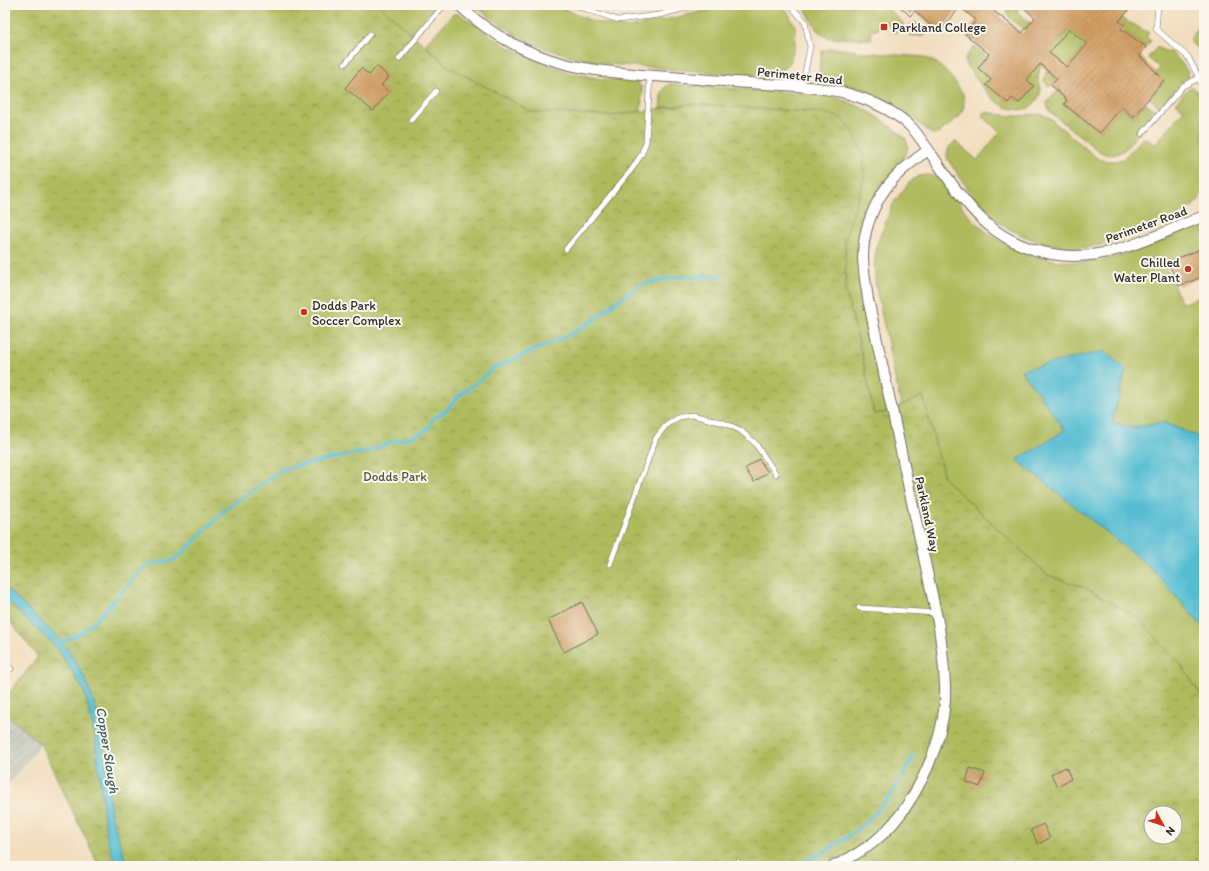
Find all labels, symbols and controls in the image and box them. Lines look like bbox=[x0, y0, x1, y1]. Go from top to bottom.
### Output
place label: Parkland College bbox=[892, 20, 986, 35]
marker: Parkland College bbox=[879, 22, 889, 32]
street label: Perimeter Road bbox=[757, 64, 843, 87]
street label: Perimeter Road bbox=[1103, 203, 1189, 246]
place label: Chilled Water Plant bbox=[1114, 255, 1180, 285]
marker: Chilled Water Plant bbox=[1183, 264, 1193, 274]
place label: Dodds Park Soccer Complex bbox=[312, 298, 401, 328]
marker: Dodds Park Soccer Complex bbox=[299, 307, 309, 317]
park label: Dodds Park bbox=[363, 469, 427, 484]
street label: Parkland Way bbox=[912, 475, 943, 553]
water label: Copper Slough bbox=[92, 706, 123, 795]
north arrow bbox=[1143, 805, 1183, 845]
text: N bbox=[1163, 824, 1178, 838]

